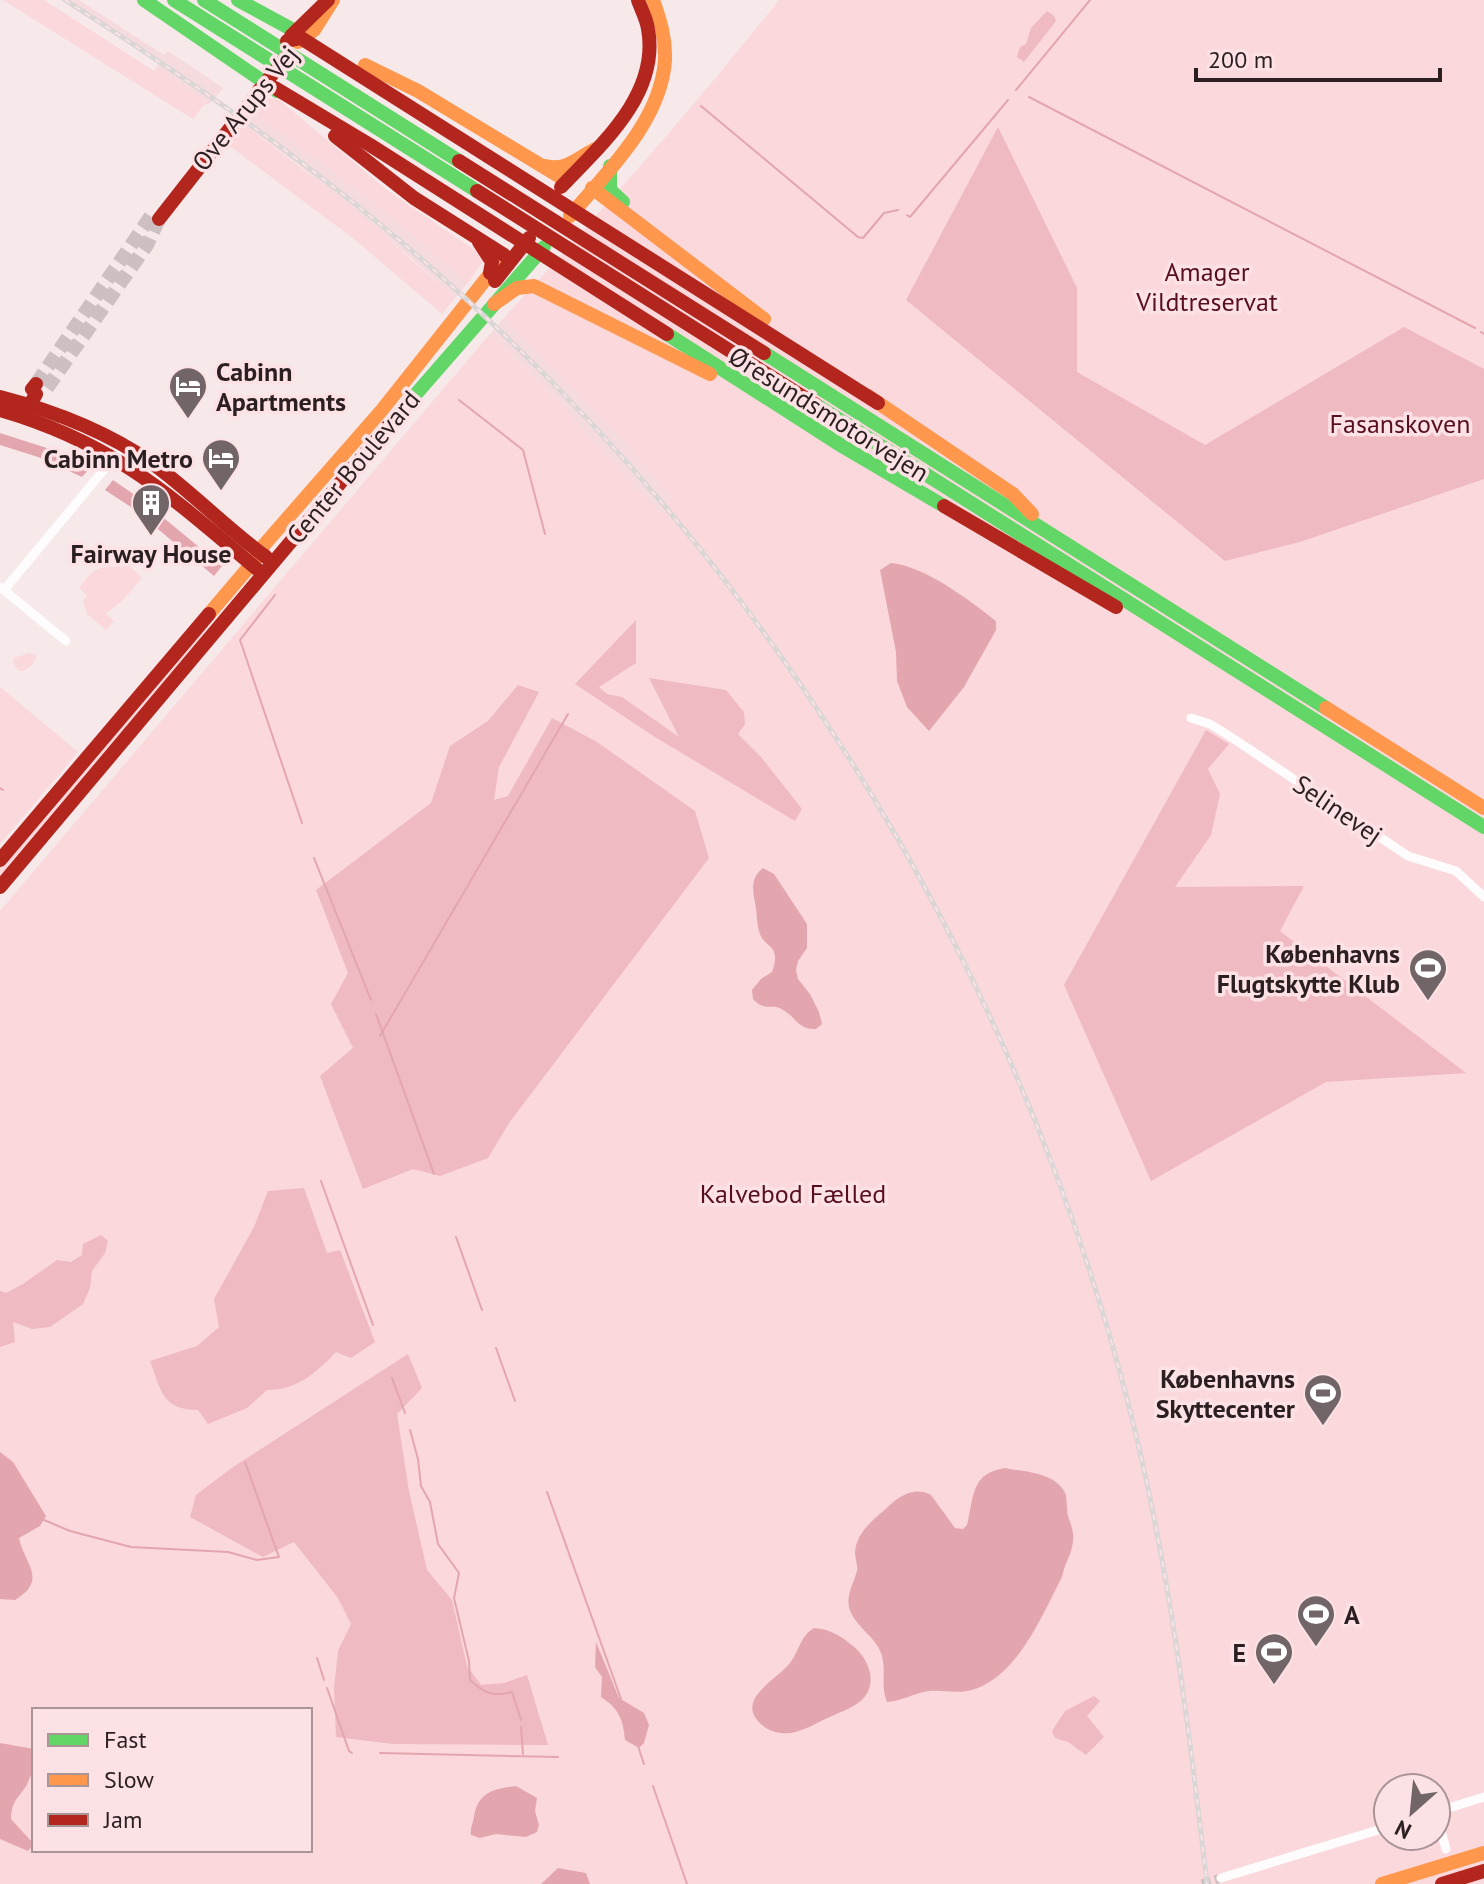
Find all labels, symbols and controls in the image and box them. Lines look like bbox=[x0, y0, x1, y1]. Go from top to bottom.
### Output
scale bar bbox=[1196, 32, 1440, 82]
street label: Ove Arups Vej bbox=[184, 39, 306, 177]
text: 200 m bbox=[1208, 44, 1273, 75]
park label: Amager Vildtreservat bbox=[1135, 255, 1278, 318]
street label: Øresundsmotorvejen bbox=[723, 339, 935, 489]
place label: Cabinn Apartments bbox=[216, 355, 346, 418]
hotel icon: Cabinn Apartments bbox=[167, 365, 209, 420]
street label: Center Boulevard bbox=[279, 383, 427, 551]
park label: Fasanskoven bbox=[1330, 407, 1470, 440]
hotel icon: Cabinn Metro bbox=[200, 437, 242, 492]
place label: Cabinn Metro bbox=[44, 442, 193, 475]
building icon: Fairway House bbox=[130, 482, 172, 537]
place label: Fairway House bbox=[71, 537, 232, 570]
street label: Selinevej bbox=[1287, 767, 1389, 851]
place label: Københavns Flugtskytte Klub bbox=[1217, 937, 1400, 1000]
sports icon: Københavns Flugtskytte Klub bbox=[1407, 947, 1449, 1002]
park label: Kalvebod Fælled bbox=[700, 1177, 886, 1210]
place label: Københavns Skyttecenter bbox=[1156, 1362, 1296, 1425]
sports icon: Københavns Skyttecenter bbox=[1302, 1372, 1344, 1427]
sports icon: A bbox=[1295, 1593, 1337, 1648]
place label: A bbox=[1344, 1598, 1360, 1631]
sports icon: E bbox=[1253, 1631, 1295, 1686]
place label: E bbox=[1232, 1636, 1246, 1669]
legend bbox=[32, 1708, 312, 1852]
text: Fast bbox=[104, 1724, 147, 1755]
text: Slow bbox=[104, 1764, 154, 1795]
north arrow bbox=[1372, 1772, 1452, 1852]
text: Jam bbox=[103, 1804, 142, 1835]
text: N bbox=[1390, 1814, 1416, 1846]

